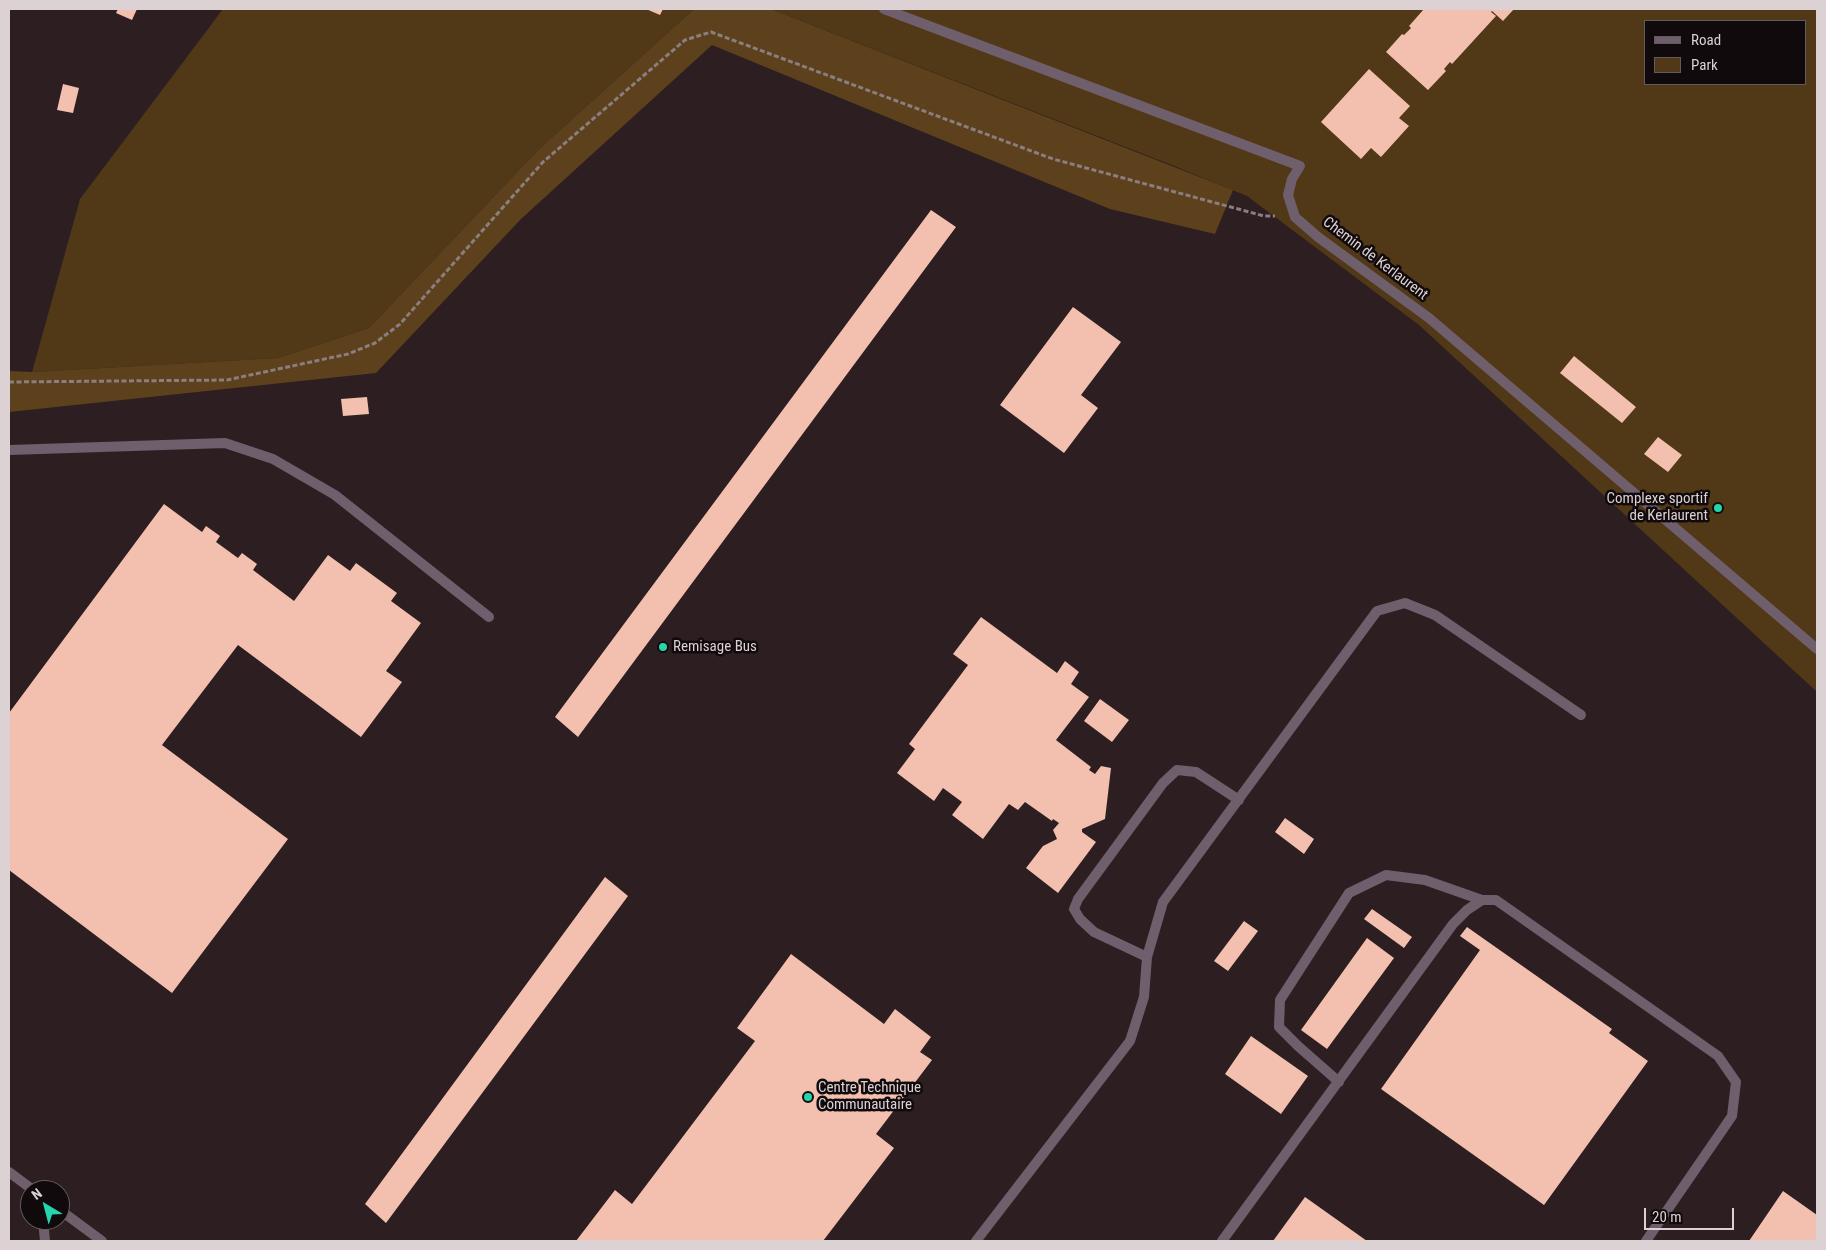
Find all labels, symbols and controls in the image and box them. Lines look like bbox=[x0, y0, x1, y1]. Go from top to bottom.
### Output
legend bbox=[1644, 20, 1806, 85]
text: Road bbox=[1691, 31, 1721, 49]
text: Park bbox=[1691, 56, 1718, 74]
street label: Chemin de Kerlaurent bbox=[1319, 214, 1431, 304]
place label: Complexe sportif de Kerlaurent bbox=[1607, 490, 1708, 525]
marker: Complexe sportif de Kerlaurent bbox=[1712, 502, 1724, 514]
place label: Remisage Bus bbox=[673, 638, 757, 656]
marker: Remisage Bus bbox=[657, 641, 669, 653]
place label: Centre Technique Communautaire bbox=[818, 1079, 921, 1114]
marker: Centre Technique Communautaire bbox=[802, 1091, 814, 1103]
north arrow bbox=[20, 1180, 70, 1230]
text: N bbox=[28, 1185, 45, 1203]
scale bar bbox=[1646, 1198, 1736, 1230]
text: 20 m bbox=[1652, 1208, 1682, 1226]

